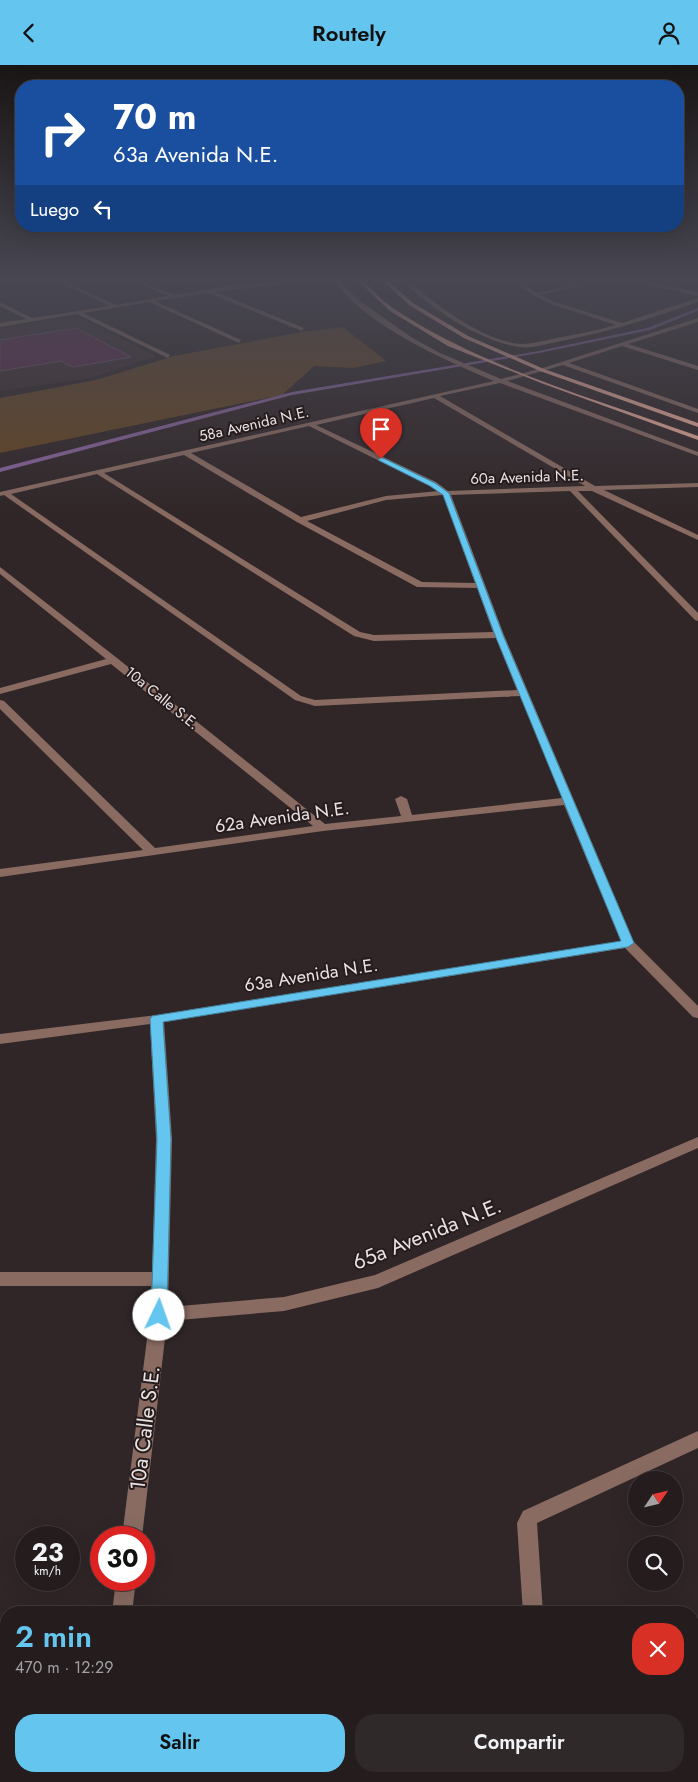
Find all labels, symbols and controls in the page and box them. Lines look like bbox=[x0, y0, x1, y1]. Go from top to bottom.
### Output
text: Routely bbox=[312, 17, 386, 49]
icon: back bbox=[15, 19, 43, 47]
icon: person bbox=[655, 19, 683, 47]
text: 70 m bbox=[113, 92, 196, 142]
icon: right bbox=[30, 100, 95, 165]
text: 63a Avenida N.E. bbox=[113, 138, 278, 170]
icon: left bbox=[89, 195, 117, 223]
text: Luego bbox=[30, 196, 79, 223]
street label: 58a Avenida N.E. bbox=[197, 401, 311, 447]
pin bbox=[360, 408, 402, 459]
icon: arrive bbox=[367, 415, 395, 443]
street label: 60a Avenida N.E. bbox=[470, 464, 584, 490]
street label: 10a Calle S.E. bbox=[120, 661, 204, 735]
street label: 62a Avenida N.E. bbox=[213, 795, 351, 839]
street label: 63a Avenida N.E. bbox=[242, 952, 380, 998]
street label: 65a Avenida N.E. bbox=[348, 1190, 506, 1278]
position arrow bbox=[132, 1288, 184, 1340]
street label: 10a Calle S.E. bbox=[122, 1364, 168, 1492]
north arrow bbox=[628, 1471, 682, 1526]
map controls bbox=[628, 1471, 683, 1591]
speed limit sign: 30 bbox=[90, 1526, 155, 1591]
text: 23 bbox=[32, 1534, 63, 1570]
button: search bbox=[628, 1536, 683, 1591]
text: km/h bbox=[34, 1562, 61, 1580]
text: 2 min bbox=[15, 1615, 92, 1658]
button: close bbox=[632, 1623, 684, 1675]
text: 470 m · 12:29 bbox=[15, 1656, 113, 1679]
button: Salir bbox=[15, 1714, 345, 1772]
button: Compartir bbox=[355, 1714, 684, 1772]

